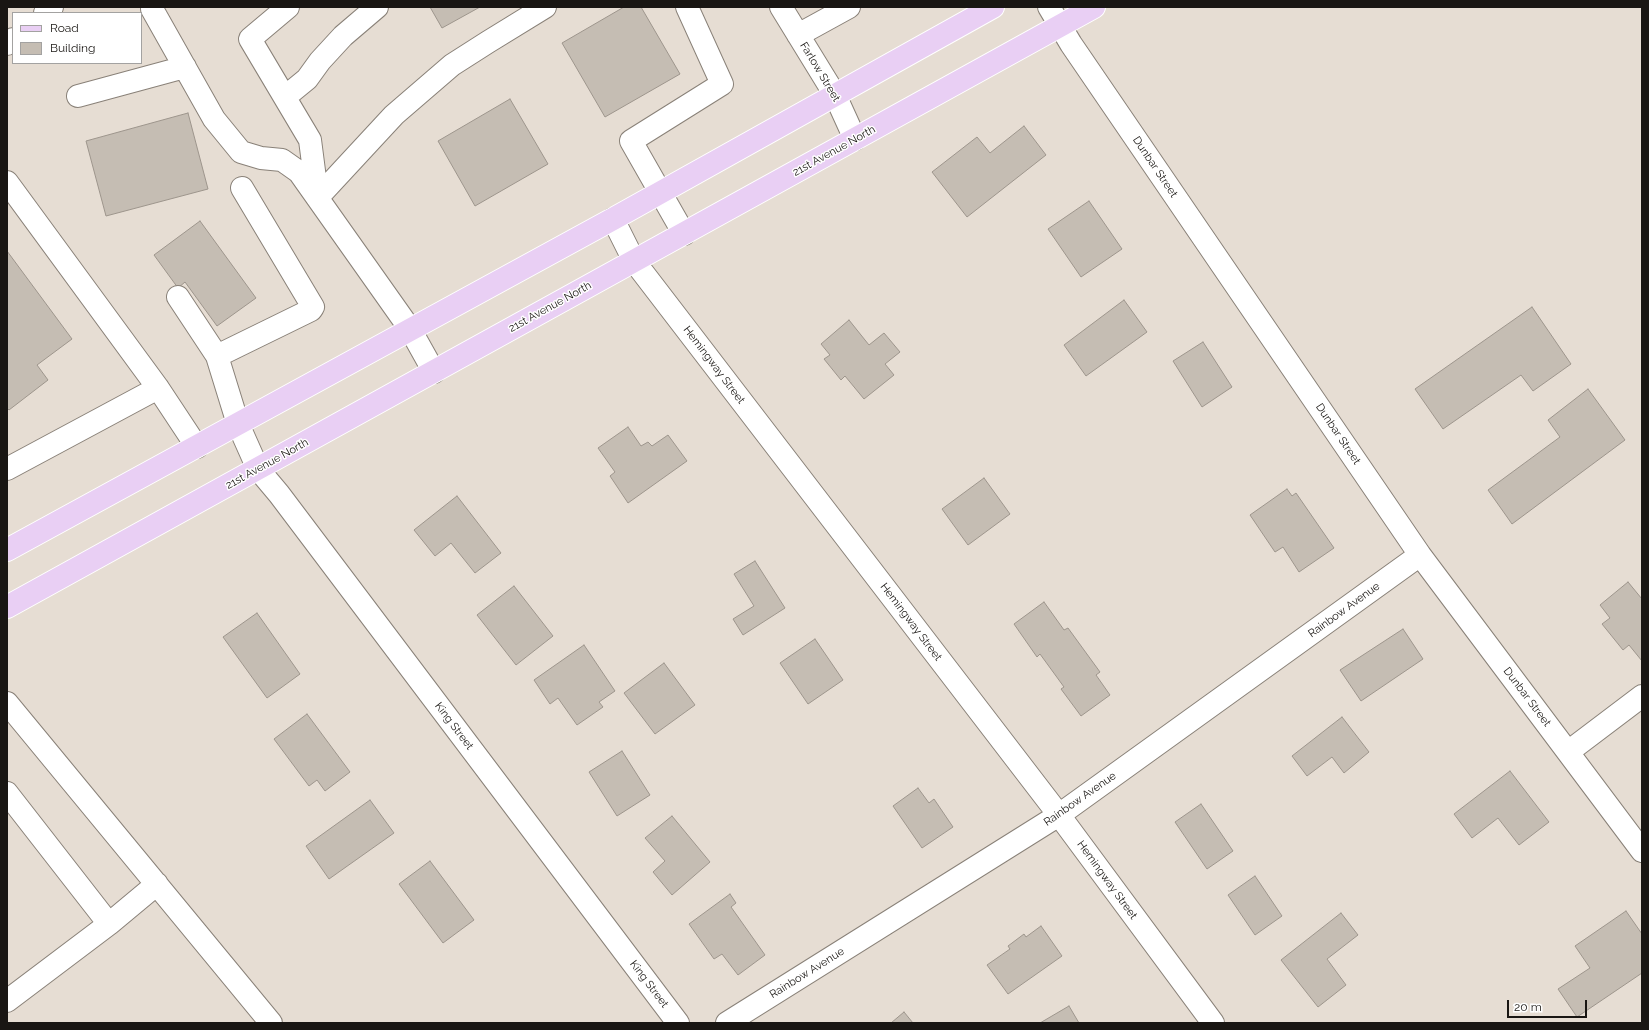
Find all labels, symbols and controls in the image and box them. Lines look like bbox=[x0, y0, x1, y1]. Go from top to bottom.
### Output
legend bbox=[12, 12, 142, 64]
text: Road bbox=[50, 21, 79, 35]
street label: Farlow Street bbox=[797, 40, 843, 104]
text: Building bbox=[50, 41, 96, 55]
street label: 21st Avenue North bbox=[790, 123, 878, 179]
street label: Dunbar Street bbox=[1130, 134, 1180, 200]
street label: 21st Avenue North bbox=[506, 279, 594, 335]
street label: Hemingway Street bbox=[680, 323, 748, 407]
street label: Dunbar Street bbox=[1313, 401, 1363, 467]
street label: 21st Avenue North bbox=[223, 436, 311, 492]
street label: Hemingway Street bbox=[877, 580, 945, 664]
street label: Rainbow Avenue bbox=[1306, 580, 1382, 640]
street label: Dunbar Street bbox=[1500, 665, 1554, 729]
street label: King Street bbox=[432, 700, 476, 752]
street label: Rainbow Avenue bbox=[1041, 769, 1119, 829]
street label: Hemingway Street bbox=[1074, 838, 1140, 922]
street label: Rainbow Avenue bbox=[767, 945, 847, 1001]
street label: King Street bbox=[627, 958, 671, 1010]
scale bar bbox=[1509, 992, 1589, 1018]
text: 20 m bbox=[1514, 1000, 1542, 1014]

